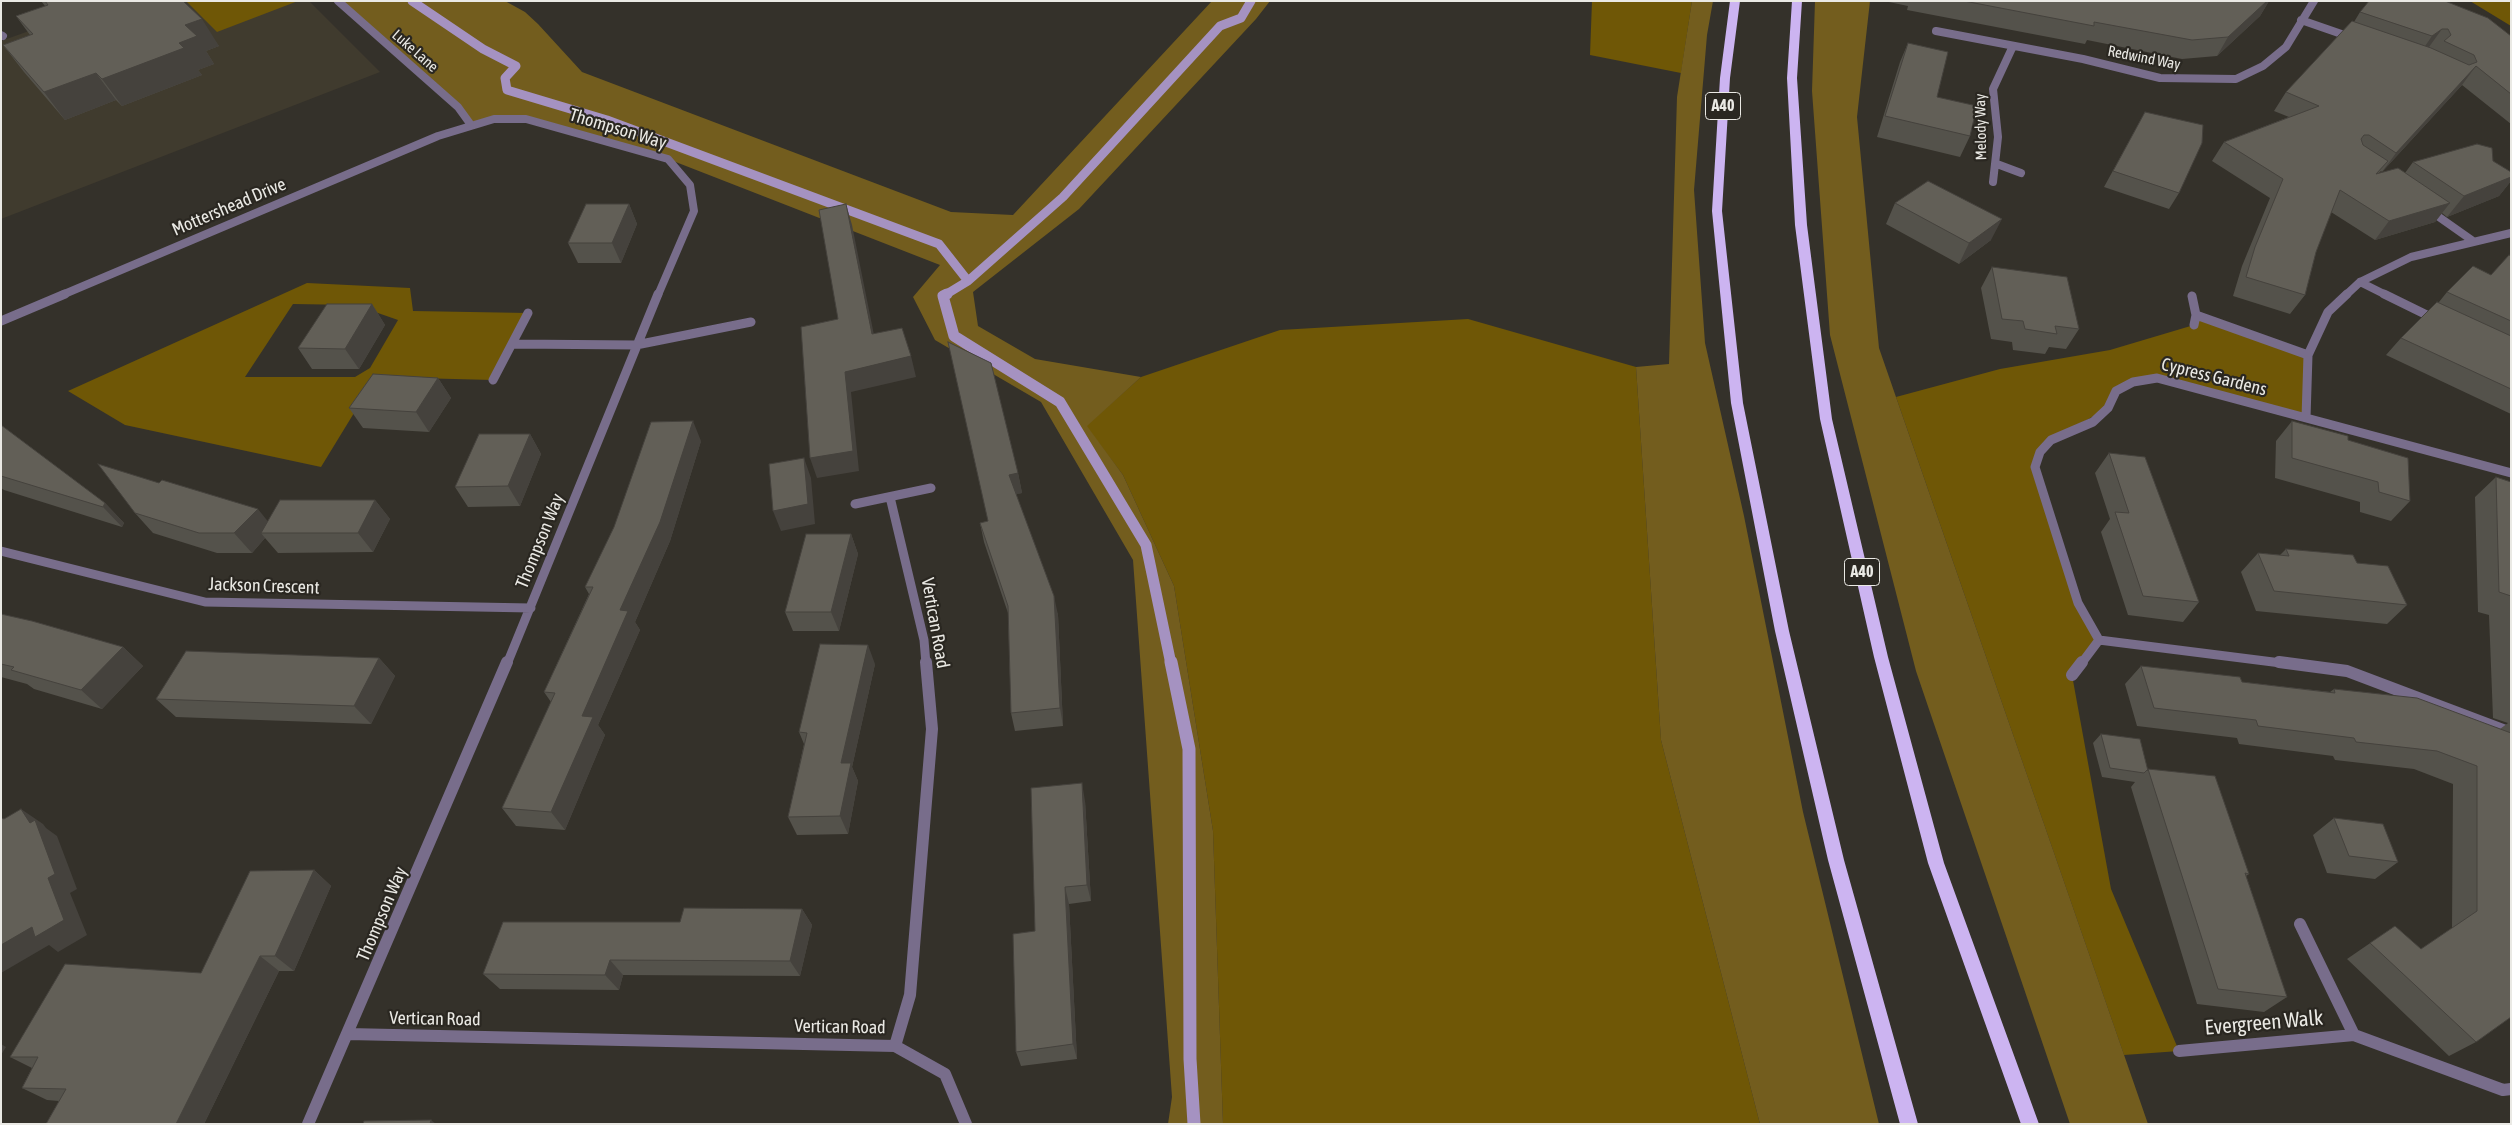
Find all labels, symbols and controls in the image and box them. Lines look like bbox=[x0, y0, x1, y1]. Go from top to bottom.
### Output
street label: Luke Lane bbox=[388, 26, 442, 76]
street label: Redwind Way bbox=[2106, 42, 2182, 74]
road number: A40 bbox=[1706, 92, 1740, 120]
street label: Melody Way bbox=[1971, 94, 1991, 160]
street label: Thompson Way bbox=[567, 104, 669, 154]
street label: Mottershead Drive bbox=[169, 173, 289, 241]
street label: Cypress Gardens bbox=[2159, 353, 2269, 401]
street label: Thompson Way bbox=[511, 490, 569, 592]
road number: A40 bbox=[1844, 558, 1880, 586]
street label: Jackson Crescent bbox=[208, 573, 320, 599]
street label: Vertican Road bbox=[916, 576, 954, 670]
street label: Thompson Way bbox=[352, 864, 412, 964]
street label: Evergreen Walk bbox=[2204, 1005, 2324, 1041]
street label: Vertican Road bbox=[389, 1007, 481, 1031]
street label: Vertican Road bbox=[794, 1015, 886, 1039]

